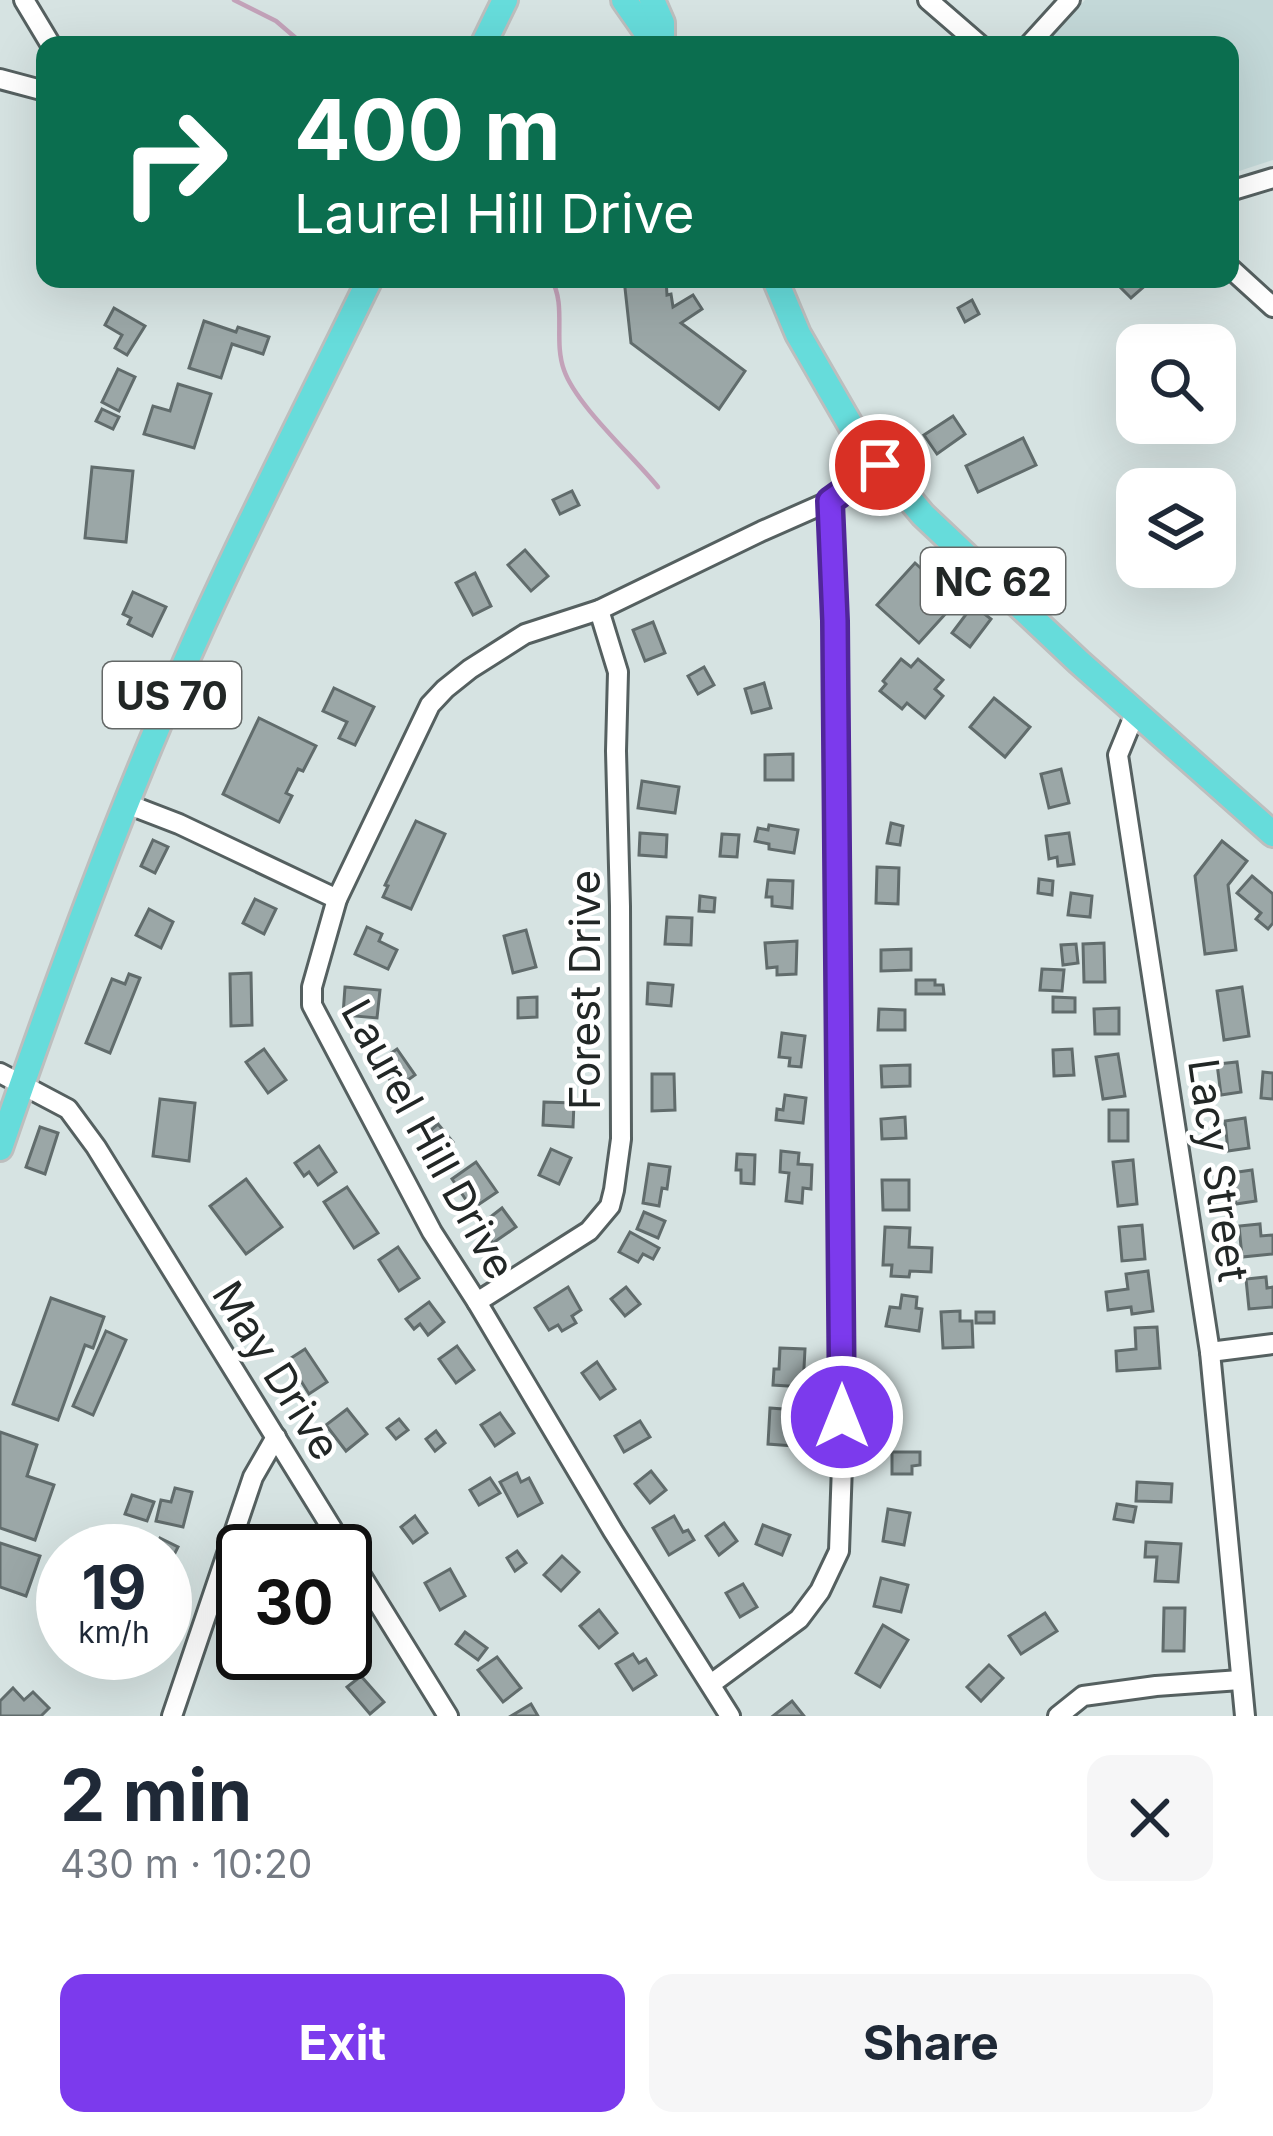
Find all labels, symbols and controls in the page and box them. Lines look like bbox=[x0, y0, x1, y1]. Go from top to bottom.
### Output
text: 400 m bbox=[294, 79, 561, 180]
icon: right bbox=[96, 84, 252, 240]
text: Laurel Hill Drive bbox=[294, 181, 695, 246]
map controls bbox=[1116, 324, 1236, 588]
button: search bbox=[1116, 324, 1236, 444]
pin bbox=[829, 414, 931, 516]
icon: arrive bbox=[847, 432, 913, 498]
button: layers bbox=[1116, 468, 1236, 588]
road number: NC 62 bbox=[921, 548, 1065, 614]
road number: US 70 bbox=[103, 662, 241, 728]
street label: Forest Drive bbox=[559, 870, 610, 1110]
street label: Laurel Hill Drive bbox=[331, 990, 527, 1288]
street label: Lacy Street bbox=[1178, 1055, 1260, 1285]
street label: May Drive bbox=[202, 1271, 352, 1469]
position arrow bbox=[779, 1354, 905, 1480]
speed limit sign: 30 bbox=[216, 1524, 372, 1680]
text: 19 bbox=[82, 1551, 146, 1623]
text: km/h bbox=[78, 1614, 150, 1650]
text: 2 min bbox=[60, 1751, 252, 1838]
button: close bbox=[1087, 1755, 1213, 1881]
text: 430 m · 10:20 bbox=[60, 1840, 312, 1887]
button: Exit bbox=[60, 1974, 625, 2112]
button: Share bbox=[649, 1974, 1213, 2112]

